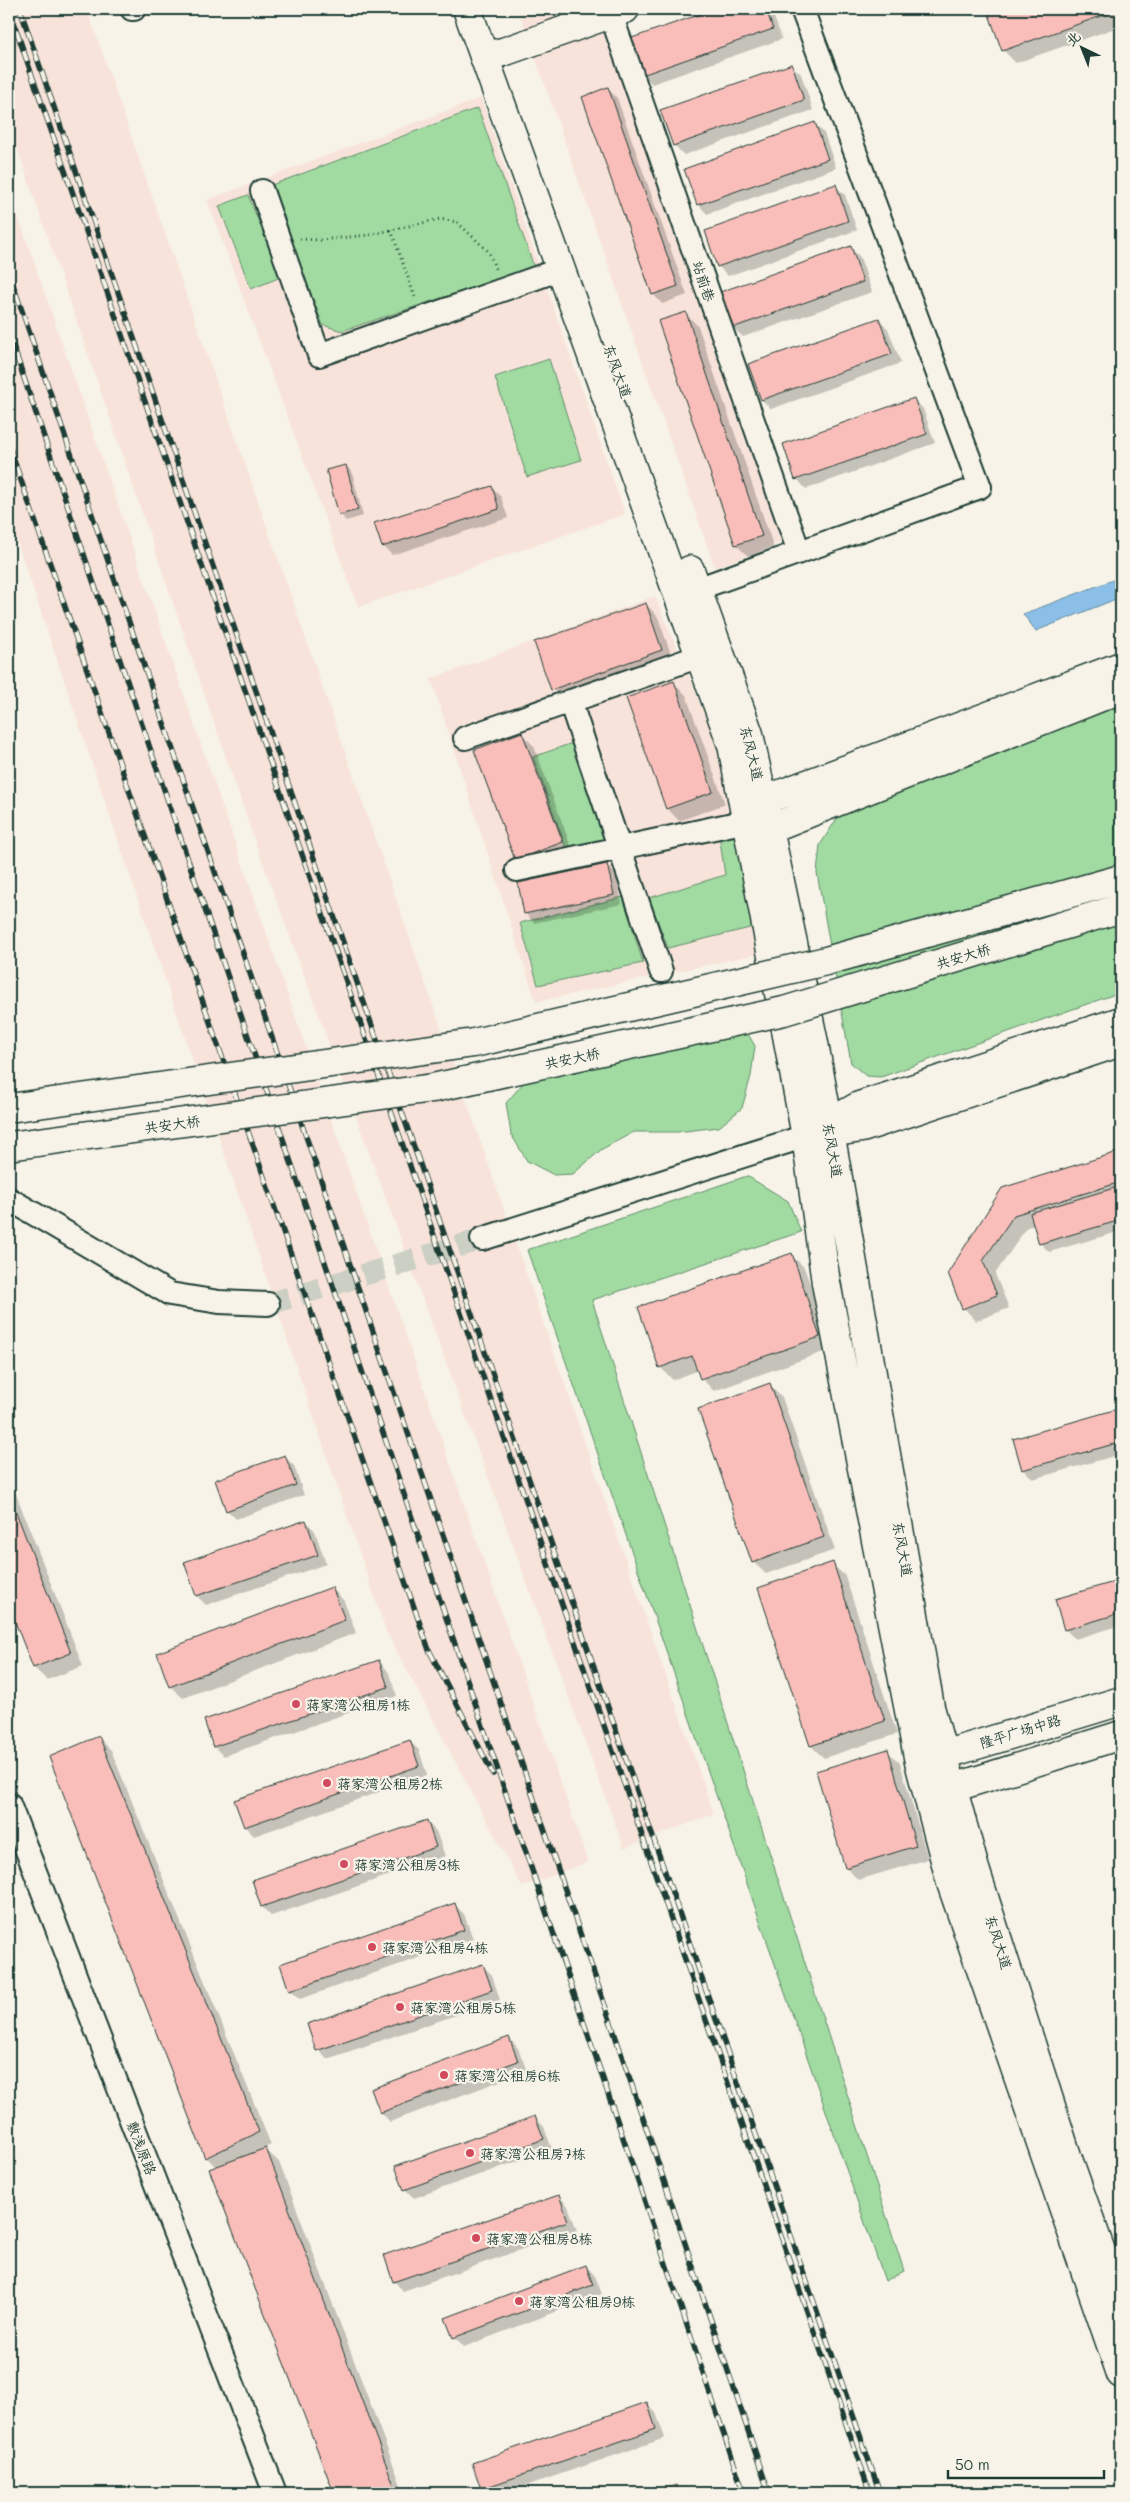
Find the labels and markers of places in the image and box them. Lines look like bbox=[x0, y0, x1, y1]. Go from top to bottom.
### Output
place label: 蒋家湾公租房1栋 bbox=[306, 1695, 410, 1714]
marker: 蒋家湾公租房1栋 bbox=[290, 1698, 302, 1710]
place label: 蒋家湾公租房2栋 bbox=[337, 1774, 443, 1793]
marker: 蒋家湾公租房2栋 bbox=[321, 1777, 333, 1789]
place label: 蒋家湾公租房3栋 bbox=[354, 1855, 460, 1874]
marker: 蒋家湾公租房3栋 bbox=[338, 1858, 350, 1870]
place label: 蒋家湾公租房4栋 bbox=[382, 1938, 488, 1957]
marker: 蒋家湾公租房4栋 bbox=[366, 1941, 378, 1953]
place label: 蒋家湾公租房5栋 bbox=[410, 1998, 516, 2017]
marker: 蒋家湾公租房5栋 bbox=[394, 2001, 406, 2013]
place label: 蒋家湾公租房6栋 bbox=[454, 2066, 560, 2085]
marker: 蒋家湾公租房6栋 bbox=[438, 2069, 450, 2081]
place label: 蒋家湾公租房7栋 bbox=[480, 2144, 586, 2163]
marker: 蒋家湾公租房7栋 bbox=[464, 2147, 476, 2159]
place label: 蒋家湾公租房8栋 bbox=[486, 2229, 592, 2248]
marker: 蒋家湾公租房8栋 bbox=[470, 2232, 482, 2244]
place label: 蒋家湾公租房9栋 bbox=[529, 2292, 635, 2311]
marker: 蒋家湾公租房9栋 bbox=[513, 2295, 525, 2307]

